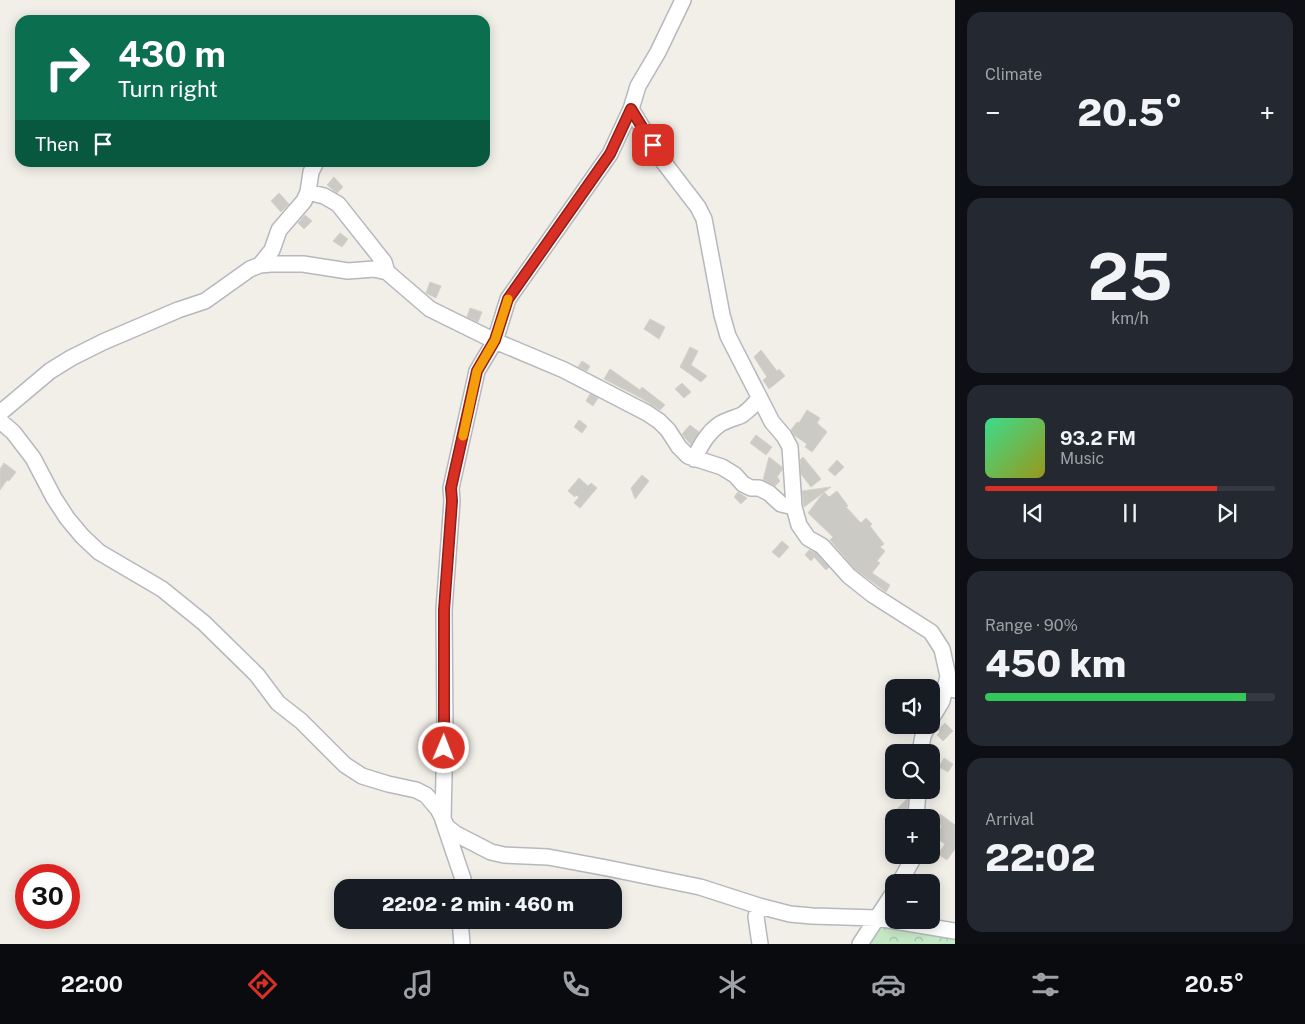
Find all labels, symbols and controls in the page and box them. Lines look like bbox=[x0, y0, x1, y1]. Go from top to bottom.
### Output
text: 430 m bbox=[118, 34, 226, 75]
icon: right bbox=[35, 35, 100, 100]
text: Climate bbox=[985, 65, 1042, 84]
text: Turn right bbox=[118, 76, 218, 102]
text: 20.5° bbox=[1077, 90, 1183, 135]
text: − bbox=[985, 96, 1001, 129]
text: + bbox=[1259, 96, 1275, 129]
pin bbox=[632, 124, 674, 166]
icon: arrive bbox=[89, 130, 117, 158]
icon: arrive bbox=[639, 131, 667, 159]
text: Then bbox=[35, 133, 79, 155]
text: 25 bbox=[1087, 238, 1173, 315]
text: km/h bbox=[1111, 309, 1149, 328]
text: 93.2 FM bbox=[1060, 427, 1136, 449]
text: Music bbox=[1060, 449, 1104, 468]
icon: previous bbox=[1019, 499, 1047, 527]
icon: pause bbox=[1116, 499, 1144, 527]
icon: next bbox=[1213, 499, 1241, 527]
text: Range · 90% bbox=[985, 616, 1078, 635]
text: 450 km bbox=[985, 641, 1126, 686]
map controls bbox=[885, 679, 940, 929]
button: sound bbox=[885, 679, 940, 734]
position arrow bbox=[417, 721, 469, 773]
button: search bbox=[885, 744, 940, 799]
button: + bbox=[885, 809, 940, 864]
text: Arrival bbox=[985, 810, 1034, 829]
text: 22:02 bbox=[985, 835, 1095, 880]
speed limit sign: 30 bbox=[15, 864, 80, 929]
button: − bbox=[885, 874, 940, 929]
text: 22:02 · 2 min · 460 m bbox=[382, 893, 574, 915]
icon: directions bbox=[245, 967, 280, 1002]
icon: music bbox=[401, 967, 436, 1002]
icon: phone bbox=[558, 967, 593, 1002]
icon: climate bbox=[715, 967, 750, 1002]
icon: car bbox=[871, 967, 906, 1002]
icon: filters bbox=[1028, 967, 1063, 1002]
text: 22:00 bbox=[61, 971, 123, 997]
text: 20.5° bbox=[1185, 971, 1244, 997]

